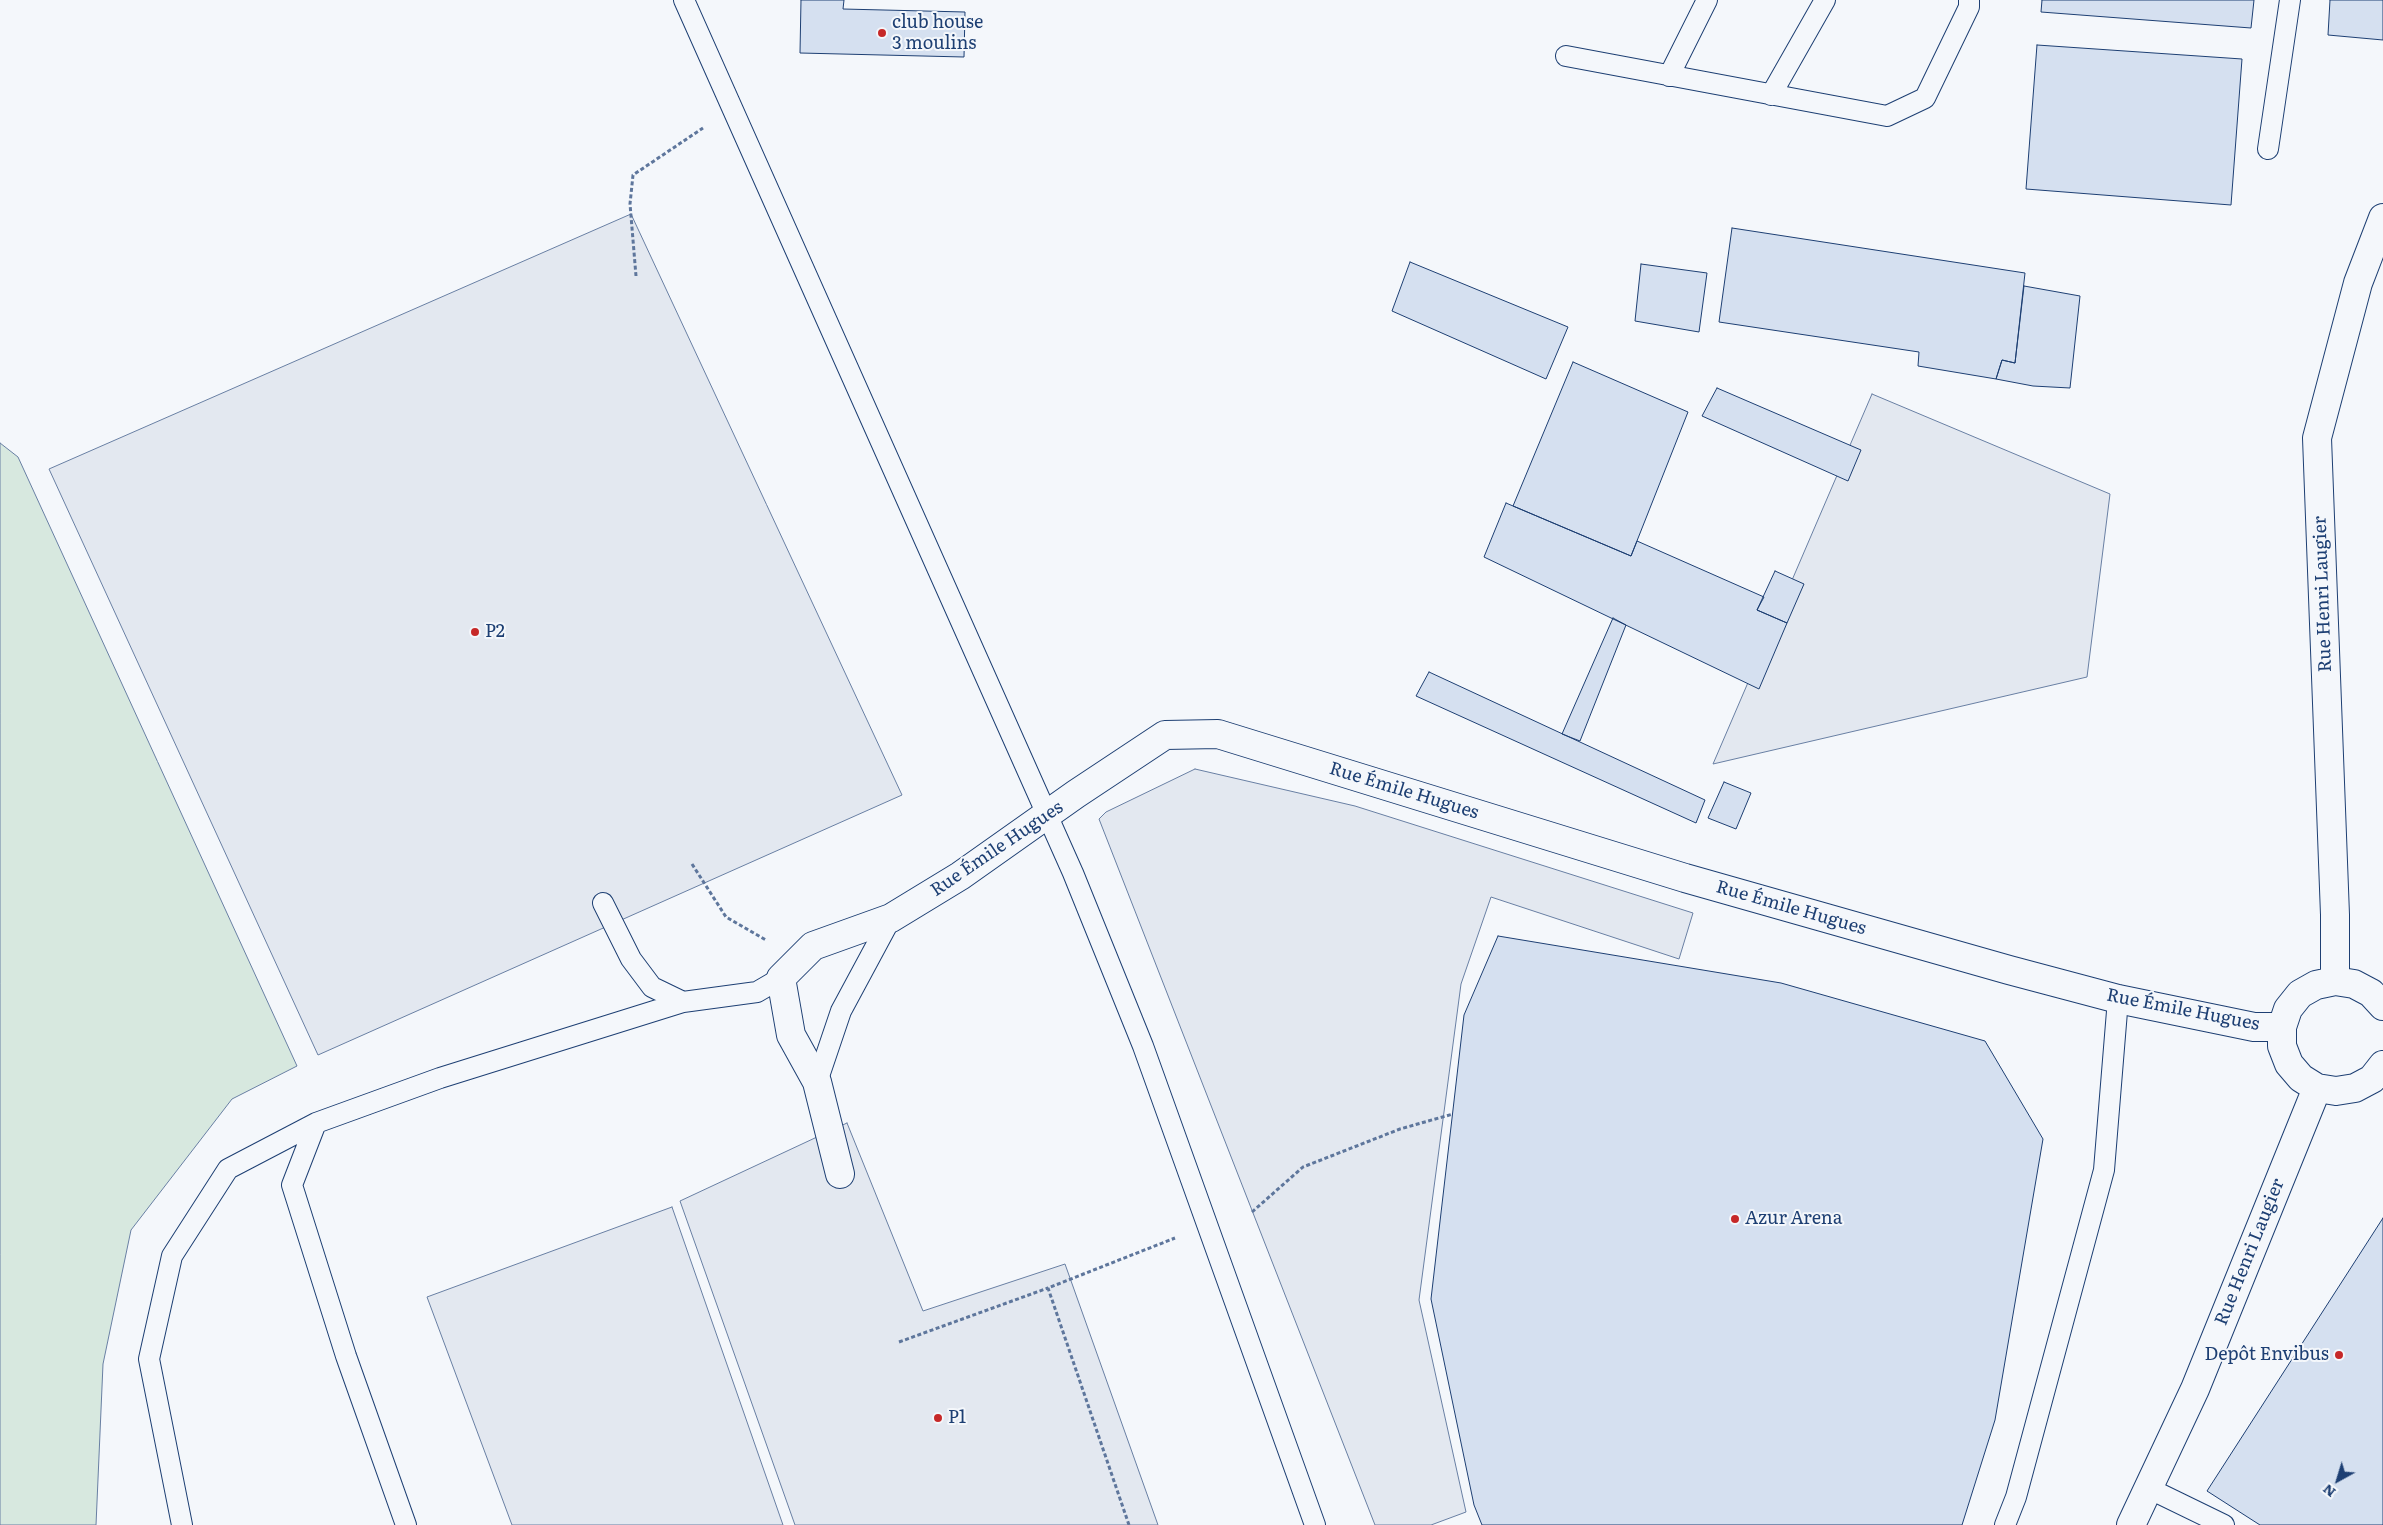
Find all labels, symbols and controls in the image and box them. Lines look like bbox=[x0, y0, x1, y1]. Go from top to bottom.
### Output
place label: club house 3 moulins bbox=[892, 12, 983, 54]
marker: club house 3 moulins bbox=[876, 27, 888, 39]
street label: Rue Henri Laugier bbox=[2309, 515, 2337, 673]
place label: P2 bbox=[485, 621, 505, 643]
marker: P2 bbox=[469, 626, 481, 638]
street label: Rue Émile Hugues bbox=[1327, 758, 1481, 824]
street label: Rue Émile Hugues bbox=[927, 797, 1067, 901]
street label: Rue Émile Hugues bbox=[1713, 876, 1869, 940]
street label: Rue Émile Hugues bbox=[2105, 985, 2261, 1035]
street label: Rue Henri Laugier bbox=[2211, 1175, 2289, 1329]
place label: Azur Arena bbox=[1745, 1208, 1842, 1230]
marker: Azur Arena bbox=[1729, 1213, 1741, 1225]
place label: Depôt Envibus bbox=[2204, 1344, 2329, 1366]
marker: Depôt Envibus bbox=[2333, 1349, 2345, 1361]
place label: P1 bbox=[948, 1407, 966, 1429]
marker: P1 bbox=[932, 1412, 944, 1424]
north arrow bbox=[2313, 1455, 2363, 1505]
text: N bbox=[2318, 1480, 2339, 1503]

